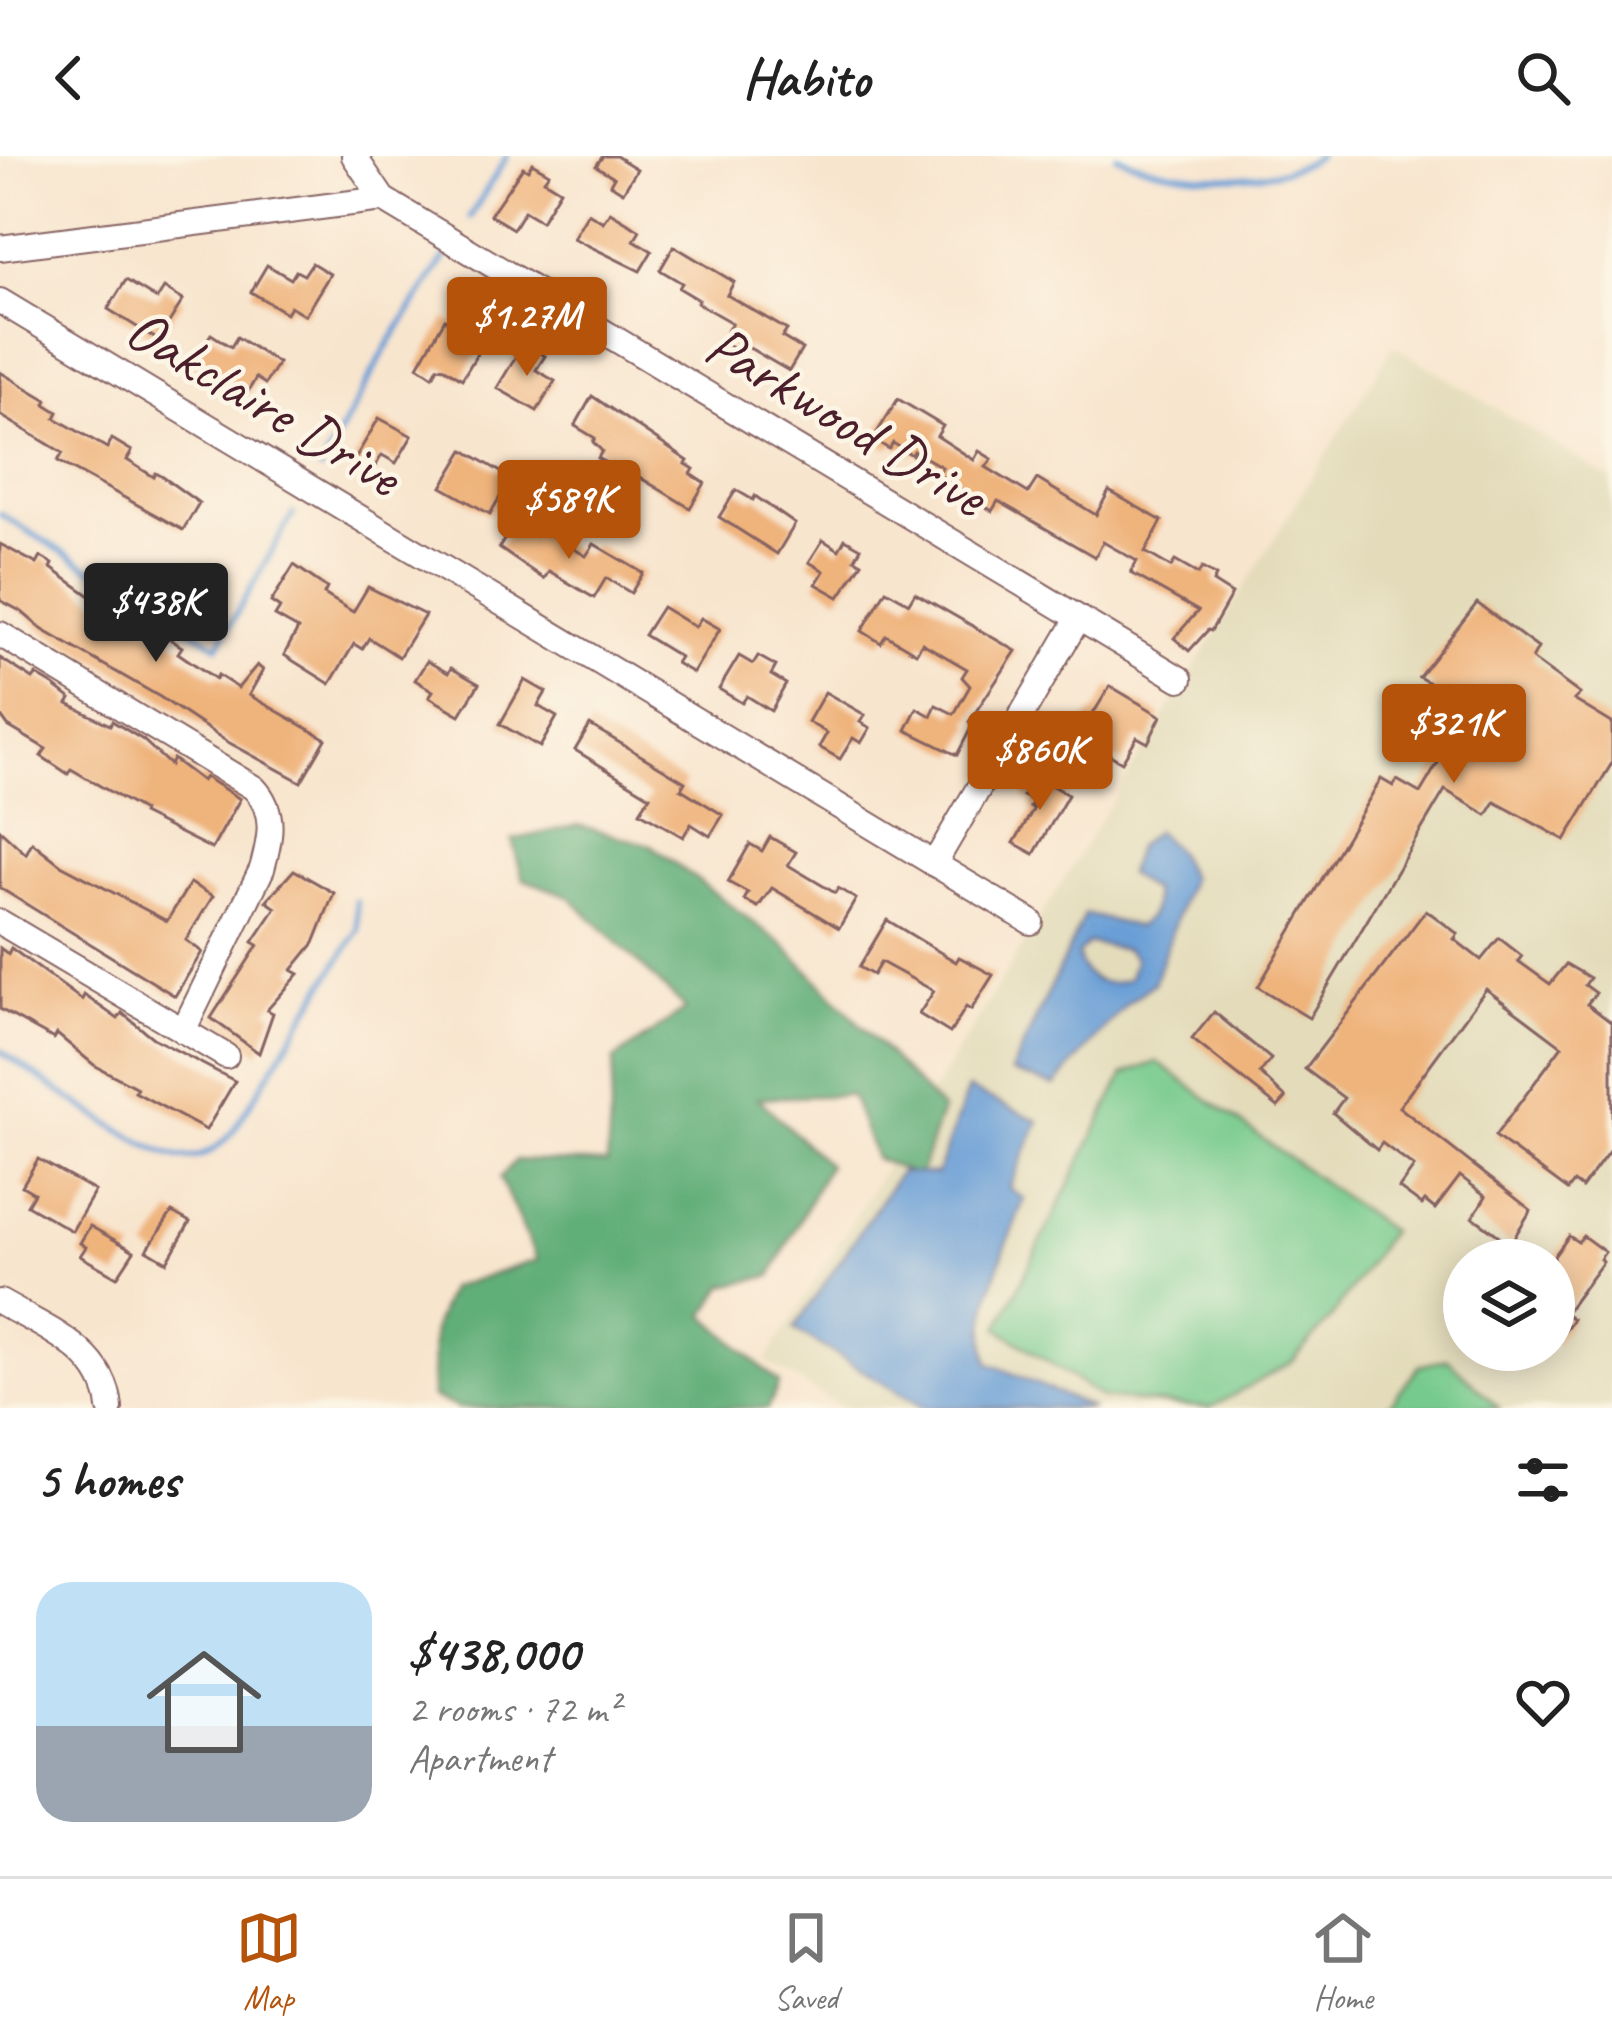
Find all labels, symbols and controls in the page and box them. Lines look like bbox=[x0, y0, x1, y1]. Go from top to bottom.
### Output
text: Habito bbox=[742, 44, 870, 112]
icon: back bbox=[36, 45, 102, 111]
icon: search bbox=[1510, 45, 1576, 111]
pin: $1.27M bbox=[429, 277, 625, 379]
street label: Oakclaire Drive bbox=[112, 290, 418, 515]
text: $1.27M bbox=[474, 291, 580, 340]
street label: Parkwood Drive bbox=[693, 307, 1003, 535]
pin: $589K bbox=[485, 460, 653, 562]
text: $589K bbox=[525, 474, 613, 523]
pin: $438K bbox=[72, 563, 240, 665]
text: $438K bbox=[111, 577, 201, 626]
pin: $321K bbox=[1370, 684, 1538, 786]
text: $321K bbox=[1409, 698, 1499, 747]
pin: $860K bbox=[956, 711, 1124, 813]
text: $860K bbox=[995, 725, 1085, 774]
map controls bbox=[1443, 1239, 1575, 1371]
button: layers bbox=[1443, 1239, 1575, 1371]
icon: filters bbox=[1510, 1447, 1576, 1513]
text: 5 homes bbox=[36, 1448, 179, 1512]
text: $438,000 bbox=[408, 1621, 579, 1685]
icon: home bbox=[132, 1630, 276, 1774]
icon: heart bbox=[1510, 1669, 1576, 1735]
text: 2 rooms · 72 m² bbox=[408, 1685, 619, 1734]
text: Apartment bbox=[408, 1734, 551, 1783]
tab: Map bbox=[236, 1905, 302, 2019]
tab: Saved bbox=[773, 1905, 839, 2019]
tab: Home bbox=[1310, 1905, 1376, 2019]

